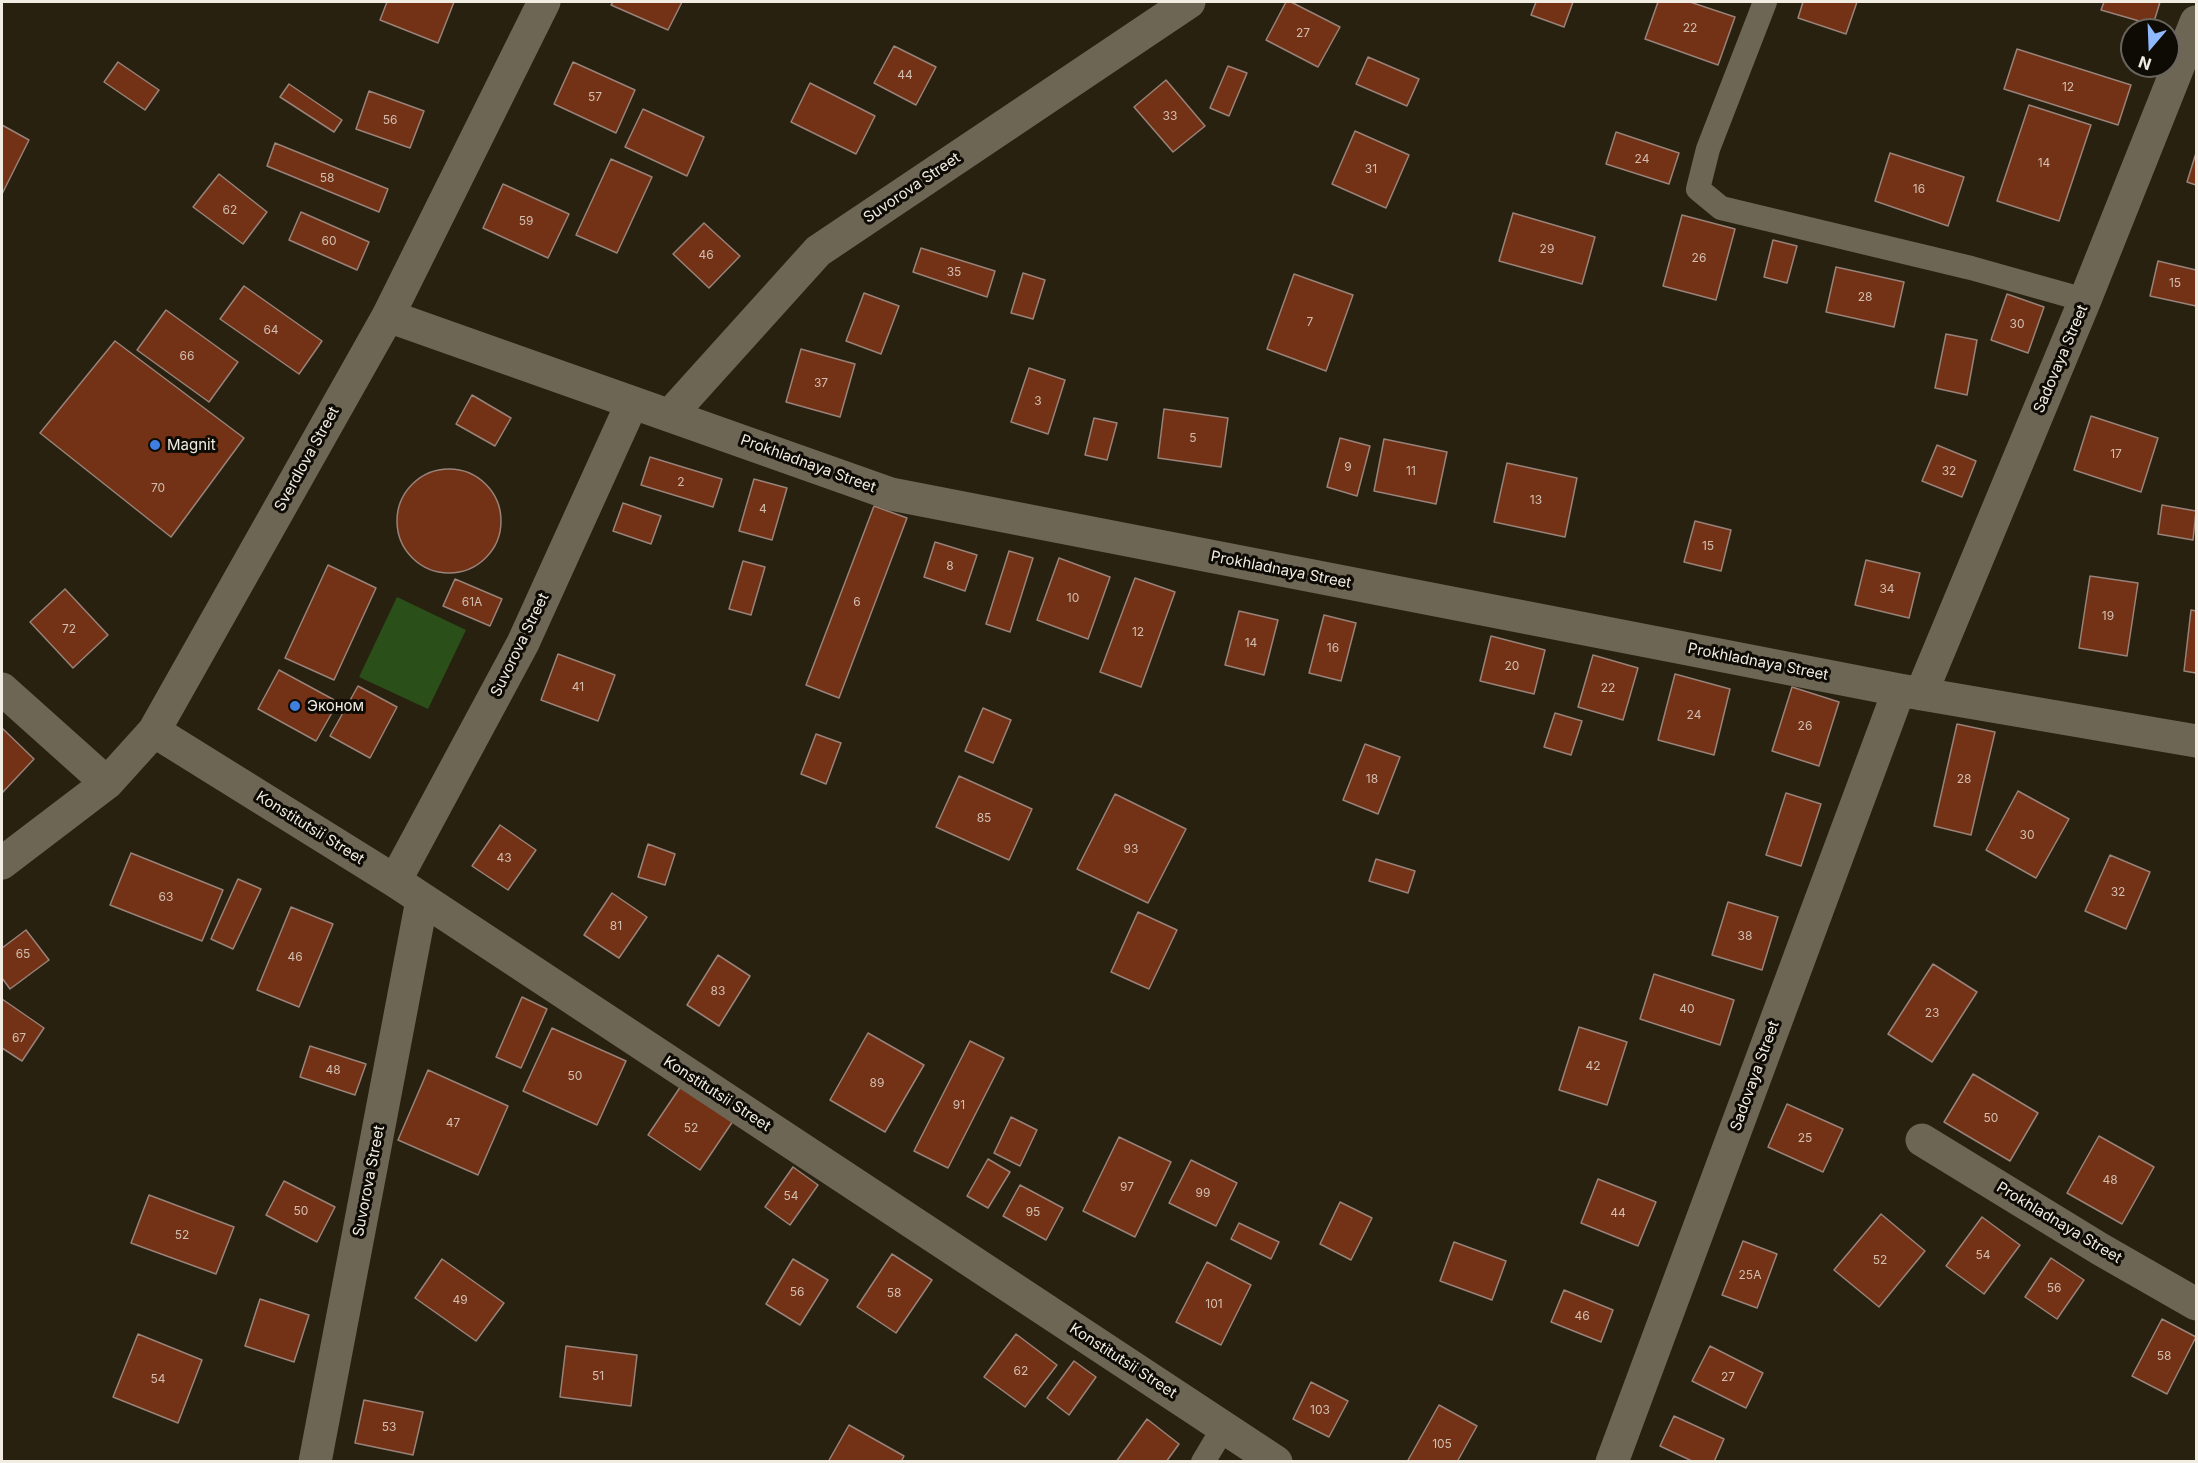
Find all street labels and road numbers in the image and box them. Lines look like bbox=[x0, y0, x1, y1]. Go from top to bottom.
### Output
street label: Suvorova Street bbox=[860, 149, 964, 227]
street label: Sadovaya Street bbox=[2030, 302, 2092, 416]
street label: Sverdlova Street bbox=[271, 404, 343, 514]
street label: Prokhladnaya Street bbox=[738, 431, 878, 497]
street label: Prokhladnaya Street bbox=[1209, 548, 1353, 592]
street label: Suvorova Street bbox=[487, 590, 553, 700]
street label: Prokhladnaya Street bbox=[1686, 640, 1830, 684]
street label: Konstitutsii Street bbox=[253, 787, 367, 869]
street label: Sadovaya Street bbox=[1727, 1019, 1783, 1133]
street label: Konstitutsii Street bbox=[660, 1053, 774, 1135]
street label: Suvorova Street bbox=[349, 1124, 389, 1238]
street label: Prokhladnaya Street bbox=[1993, 1179, 2125, 1267]
street label: Konstitutsii Street bbox=[1066, 1320, 1180, 1402]

